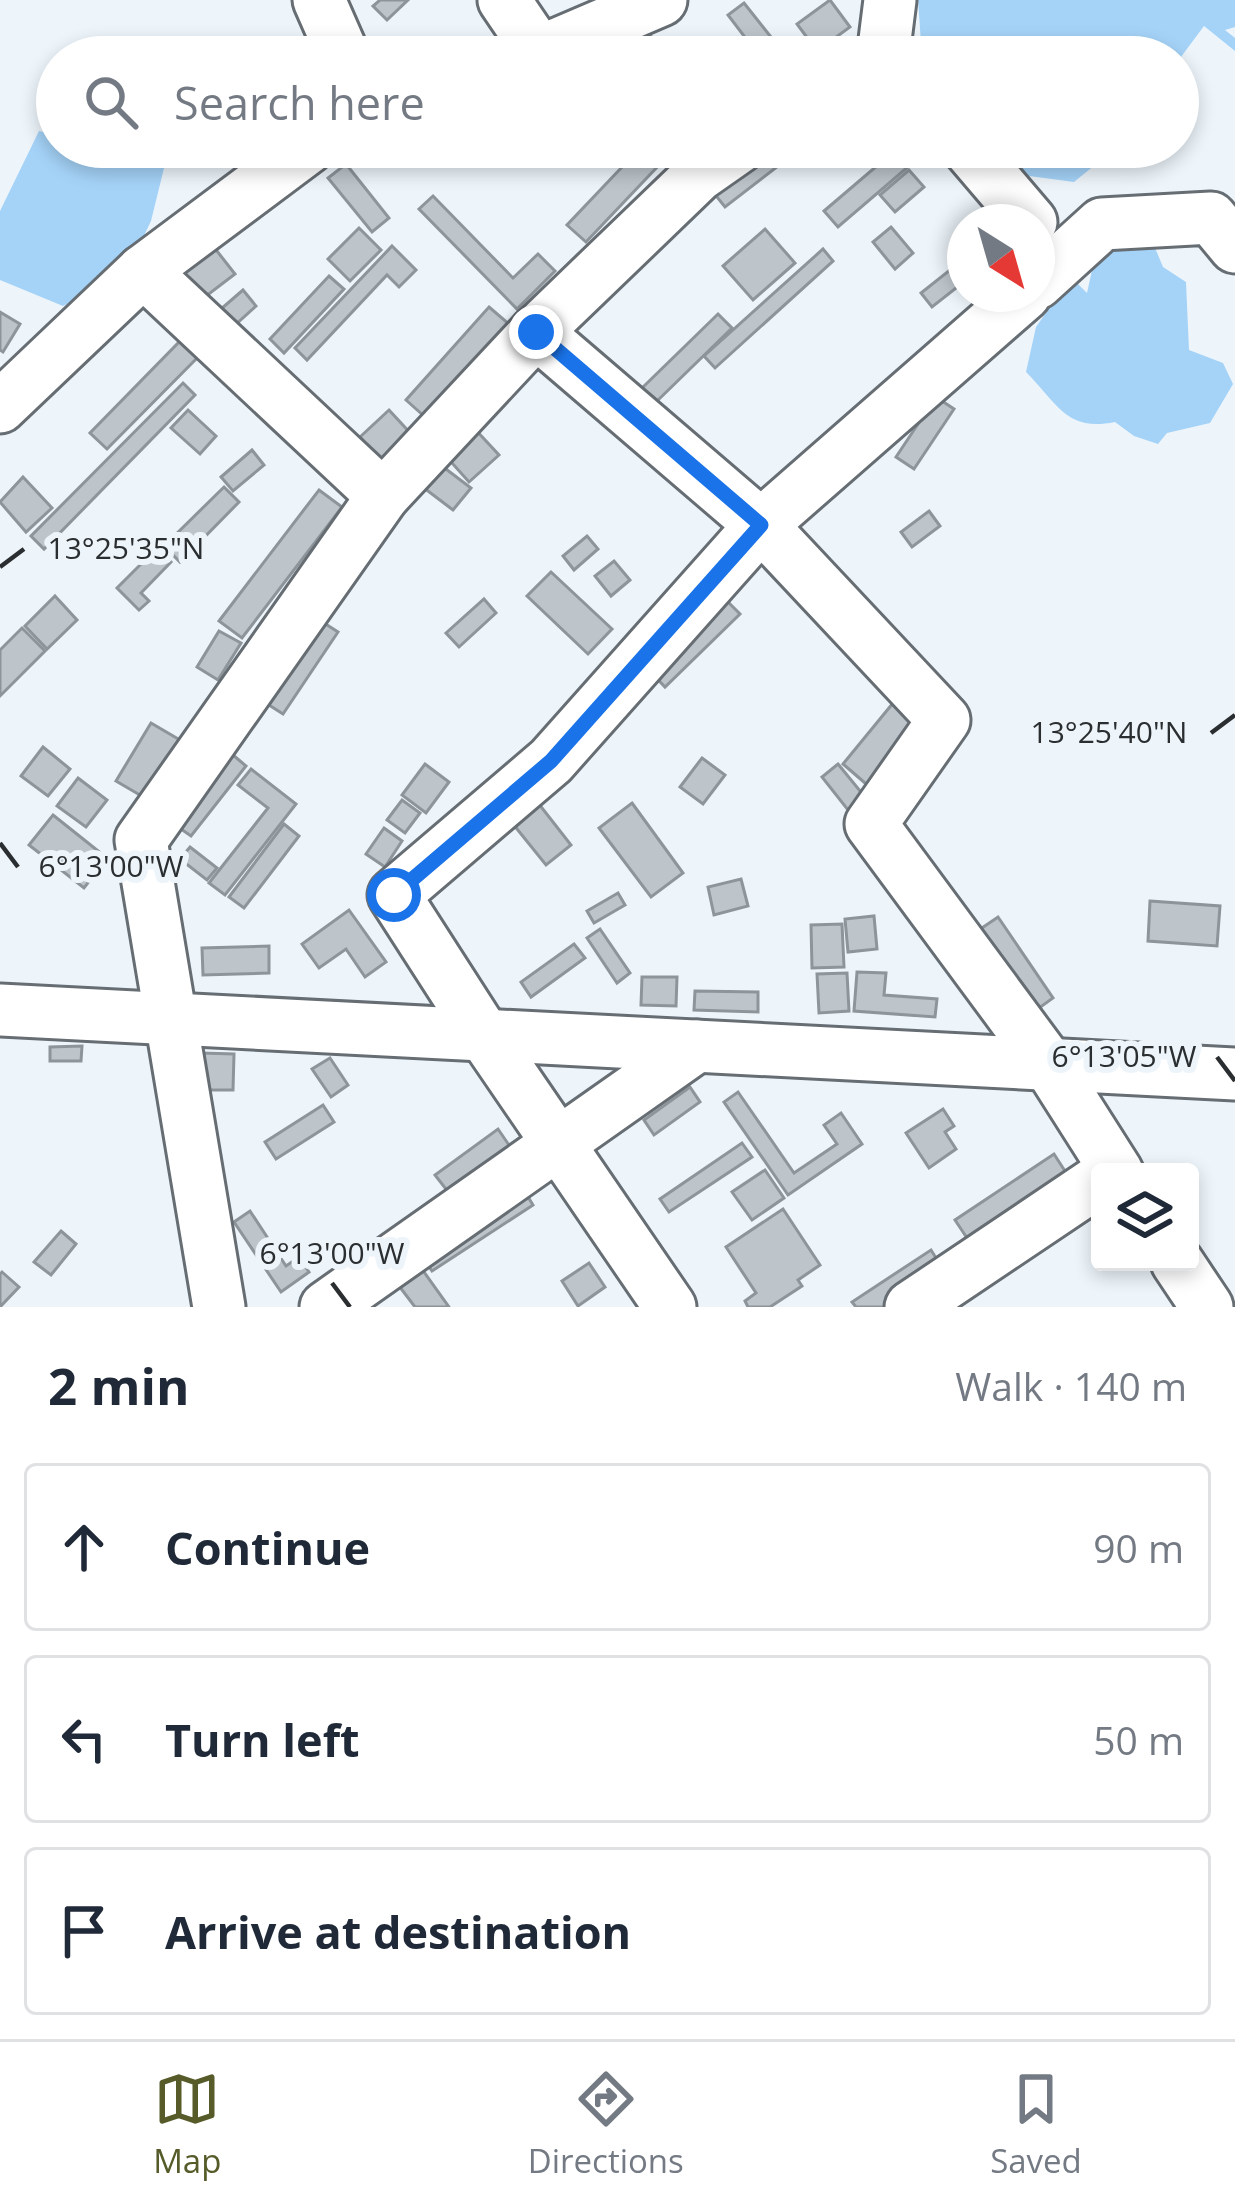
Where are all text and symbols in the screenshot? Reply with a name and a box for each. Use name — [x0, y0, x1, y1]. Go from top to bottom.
search box — [36, 36, 1199, 168]
icon: search — [78, 69, 144, 135]
text: Search here — [174, 72, 425, 133]
north arrow — [947, 204, 1055, 312]
route end — [509, 305, 563, 359]
text: 13°25'35"N — [48, 527, 204, 568]
text: 13°25'40"N — [1031, 711, 1187, 752]
text: 6°13'00"W — [39, 845, 184, 886]
route start — [367, 868, 421, 922]
text: 6°13'05"W — [1052, 1035, 1197, 1076]
map controls — [1091, 1163, 1199, 1271]
button: layers — [1091, 1163, 1199, 1271]
text: 6°13'00"W — [260, 1232, 405, 1273]
text: 2 min — [48, 1350, 190, 1420]
text: Walk · 140 m — [955, 1359, 1187, 1412]
icon: ahead — [51, 1514, 117, 1580]
text: Continue — [165, 1517, 370, 1578]
text: 90 m — [1093, 1521, 1184, 1574]
icon: left — [51, 1706, 117, 1772]
text: Turn left — [165, 1709, 360, 1770]
text: 50 m — [1093, 1713, 1184, 1766]
icon: arrive — [51, 1898, 117, 1964]
text: Arrive at destination — [165, 1901, 631, 1962]
tab: Map — [153, 2066, 221, 2183]
tab: Directions — [528, 2066, 684, 2183]
tab: Saved — [990, 2066, 1082, 2183]

